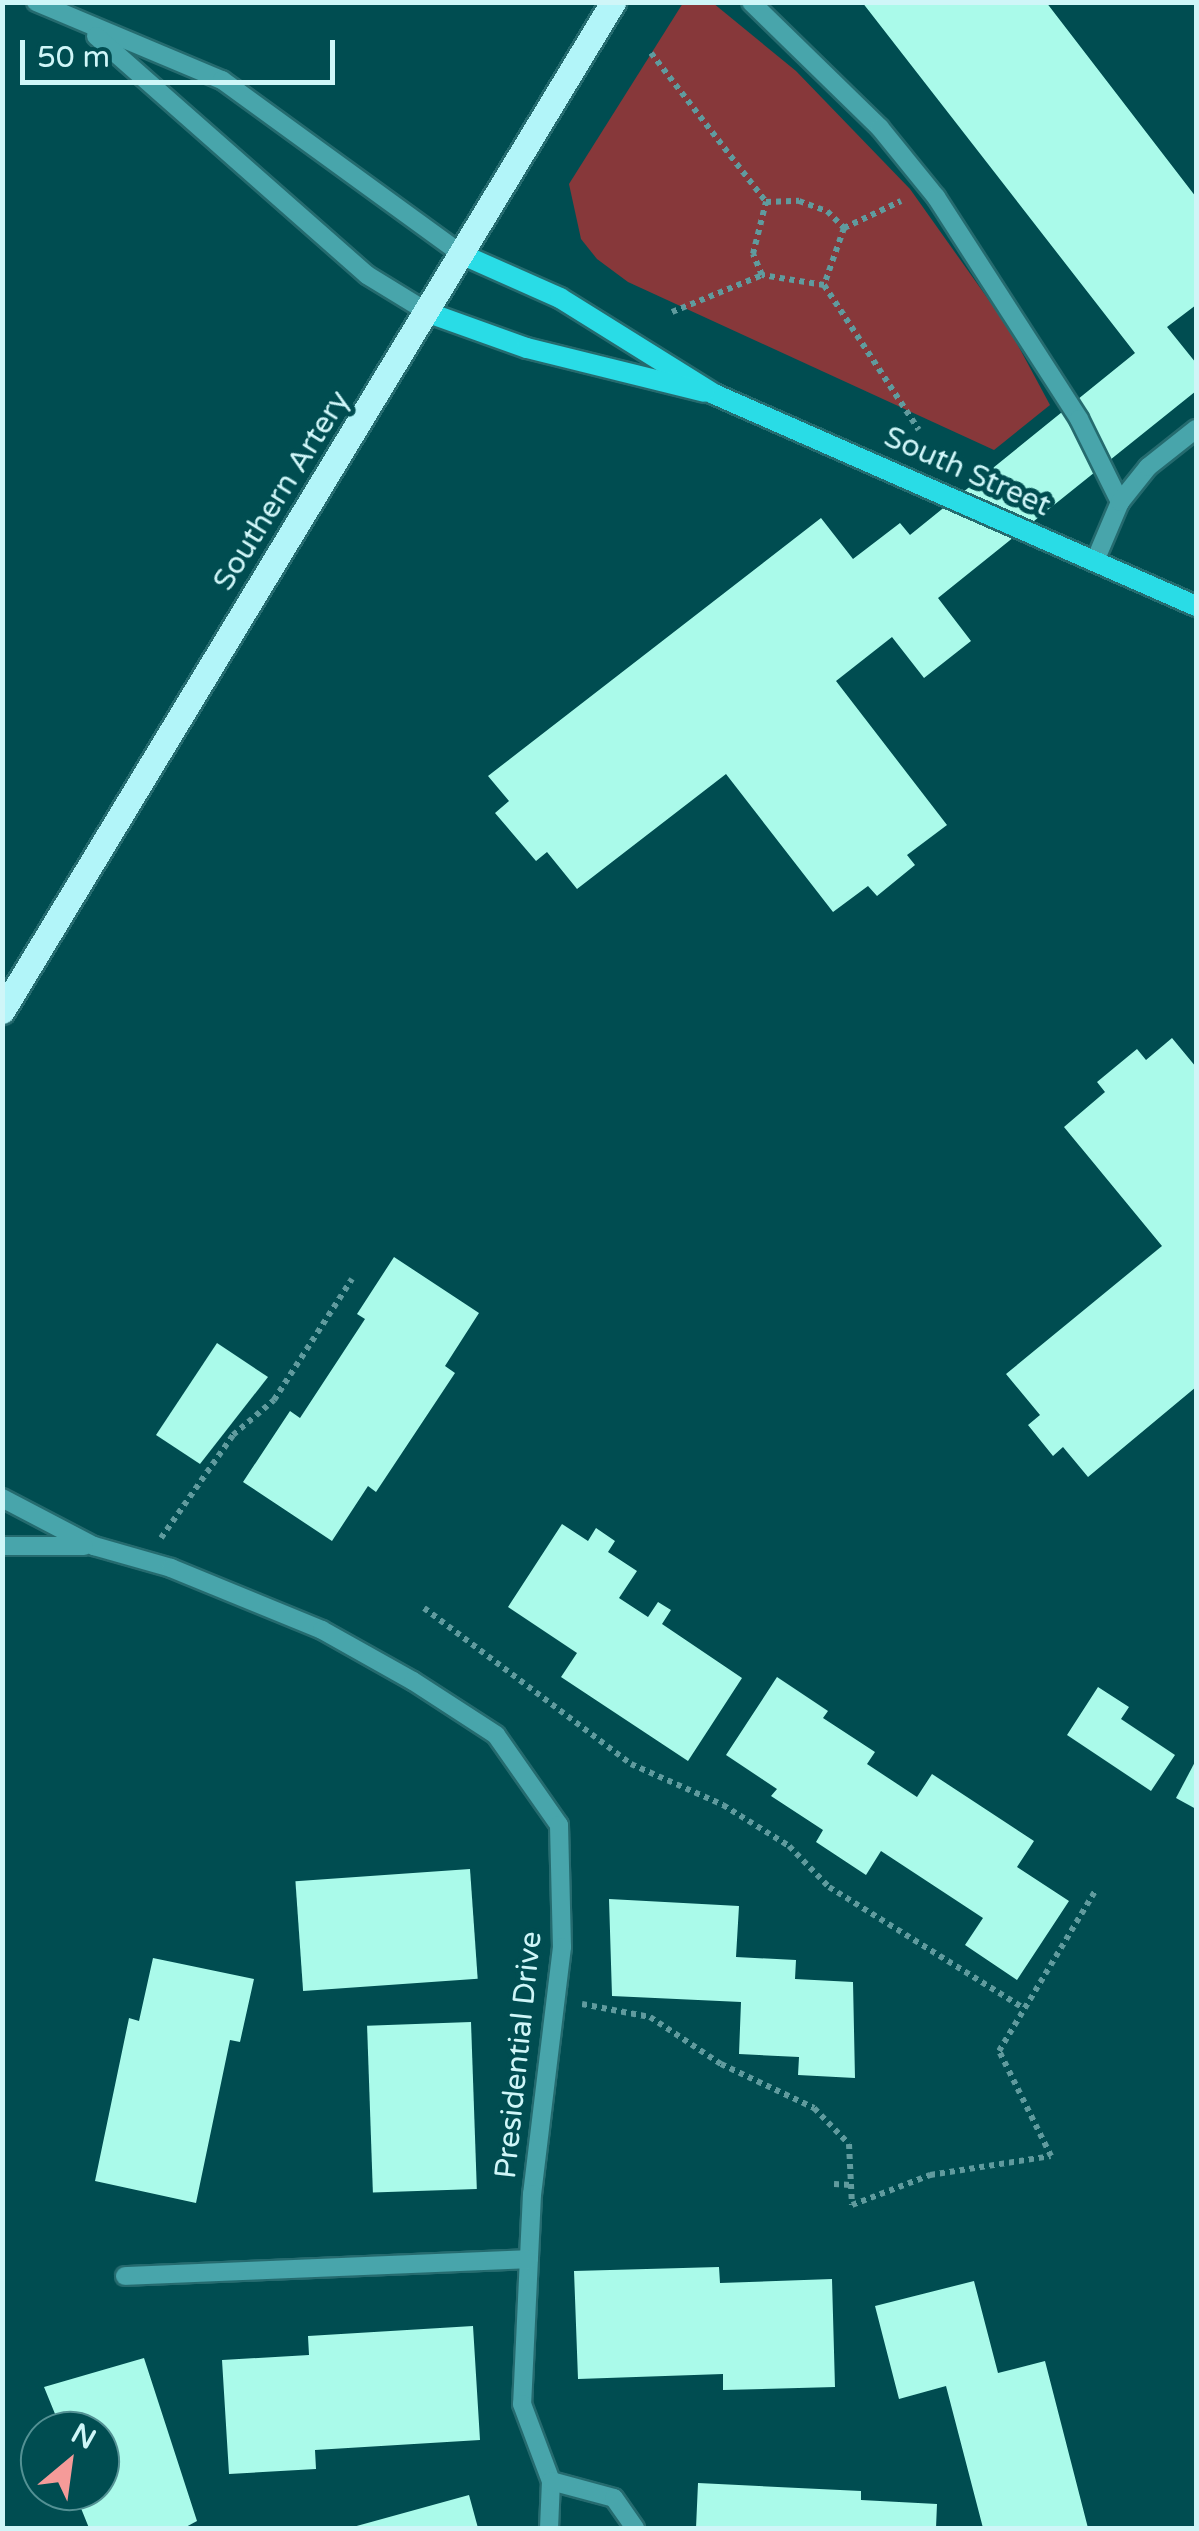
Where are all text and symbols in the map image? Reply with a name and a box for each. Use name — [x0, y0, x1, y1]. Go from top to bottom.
scale bar — [25, 20, 340, 82]
text: 50 m — [37, 39, 110, 76]
street label: Southern Artery — [206, 384, 358, 598]
street label: South Street — [878, 419, 1056, 525]
street label: Presidential Drive — [488, 1930, 550, 2180]
north arrow — [20, 2411, 120, 2511]
text: N — [65, 2416, 102, 2457]

